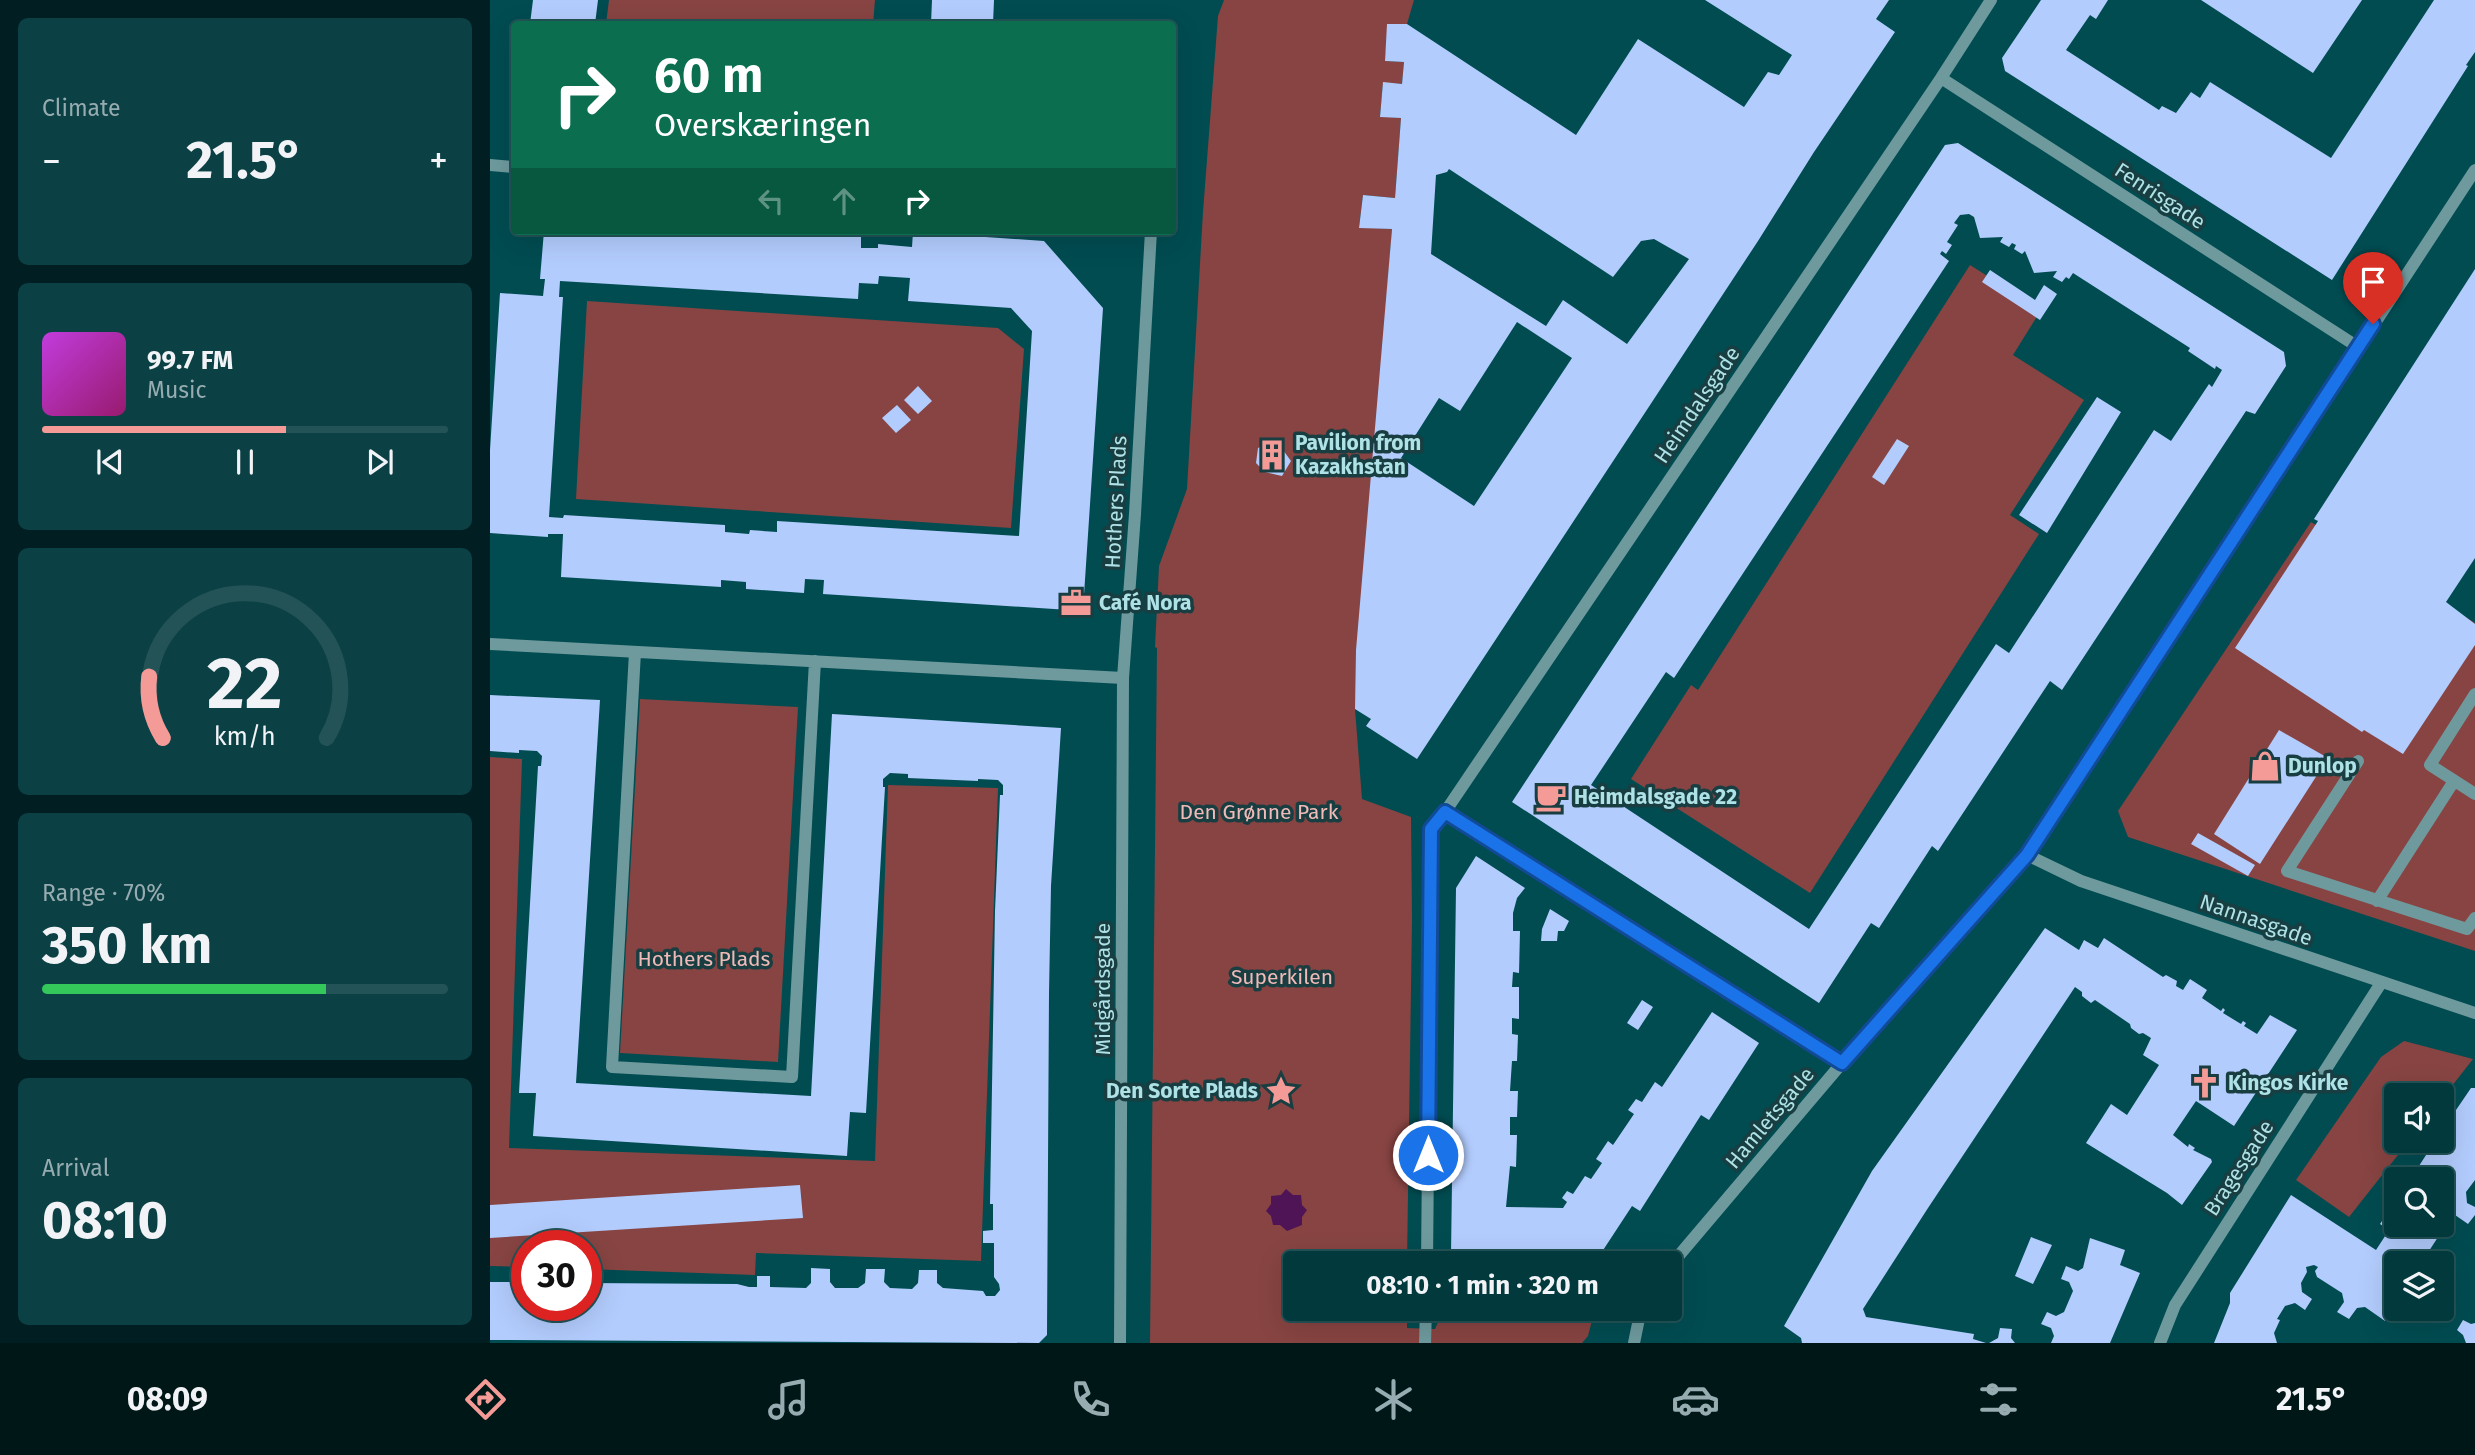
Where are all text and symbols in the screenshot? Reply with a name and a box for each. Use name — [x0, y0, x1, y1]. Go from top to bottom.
text: 60 m — [654, 46, 763, 105]
icon: right — [539, 49, 630, 140]
text: Climate — [42, 94, 121, 122]
text: Overskæringen — [654, 106, 872, 144]
text: 21.5° — [186, 129, 304, 192]
text: − — [42, 138, 61, 184]
text: + — [429, 138, 448, 184]
street label: Fenrisgade — [2110, 157, 2210, 235]
icon: left — [752, 182, 790, 220]
icon: ahead — [825, 182, 863, 220]
icon: right — [898, 182, 936, 220]
pin — [2343, 252, 2403, 324]
icon: arrive — [2354, 263, 2392, 301]
street label: Heimdalsgade — [1648, 342, 1746, 468]
text: 99.7 FM — [147, 345, 233, 376]
text: Music — [147, 376, 207, 404]
place label: Pavilion from Kazakhstan — [1295, 430, 1421, 480]
street label: Hothers Plads — [1100, 435, 1132, 569]
building icon: Pavilion from Kazakhstan — [1255, 438, 1289, 472]
icon: previous — [91, 443, 129, 481]
icon: pause — [226, 443, 264, 481]
icon: next — [361, 443, 399, 481]
office icon: Café Nora — [1059, 586, 1093, 620]
place label: Café Nora — [1099, 590, 1192, 616]
text: 22 — [207, 640, 283, 727]
text: km/h — [214, 721, 276, 751]
shop icon: Dunlop — [2248, 749, 2282, 783]
place label: Dunlop — [2288, 753, 2357, 779]
cafe icon: Heimdalsgade 22 — [1534, 780, 1568, 814]
place label: Heimdalsgade 22 — [1574, 784, 1737, 810]
park label: Den Grønne Park — [1180, 799, 1339, 825]
text: Range · 70% — [42, 879, 165, 907]
street label: Nannasgade — [2196, 889, 2316, 951]
text: 350 km — [42, 914, 212, 977]
street label: Midgårdsgade — [1090, 923, 1116, 1055]
park label: Hothers Plads — [638, 946, 771, 972]
park label: Superkilen — [1231, 964, 1333, 990]
street label: Hamletsgade — [1720, 1062, 1820, 1174]
church icon: Kingos Kirke — [2188, 1066, 2222, 1100]
place label: Kingos Kirke — [2228, 1070, 2349, 1096]
place icon: Den Sorte Plads — [1264, 1074, 1298, 1108]
place label: Den Sorte Plads — [1106, 1078, 1258, 1104]
map controls — [2384, 1083, 2454, 1321]
button: sound — [2384, 1083, 2454, 1153]
street label: Bragesgade — [2198, 1115, 2280, 1221]
position arrow — [1391, 1118, 1465, 1192]
text: Arrival — [42, 1154, 109, 1182]
button: search — [2384, 1167, 2454, 1237]
text: 08:10 — [42, 1189, 168, 1252]
speed limit sign: 30 — [511, 1230, 602, 1321]
button: layers — [2384, 1251, 2454, 1321]
text: 08:10 · 1 min · 320 m — [1366, 1270, 1599, 1301]
icon: directions — [461, 1375, 510, 1424]
icon: music — [764, 1375, 813, 1424]
icon: phone — [1066, 1375, 1115, 1424]
icon: climate — [1369, 1375, 1418, 1424]
icon: car — [1671, 1375, 1720, 1424]
icon: filters — [1974, 1375, 2023, 1424]
text: 08:09 — [127, 1380, 208, 1418]
text: 21.5° — [2276, 1380, 2348, 1418]

